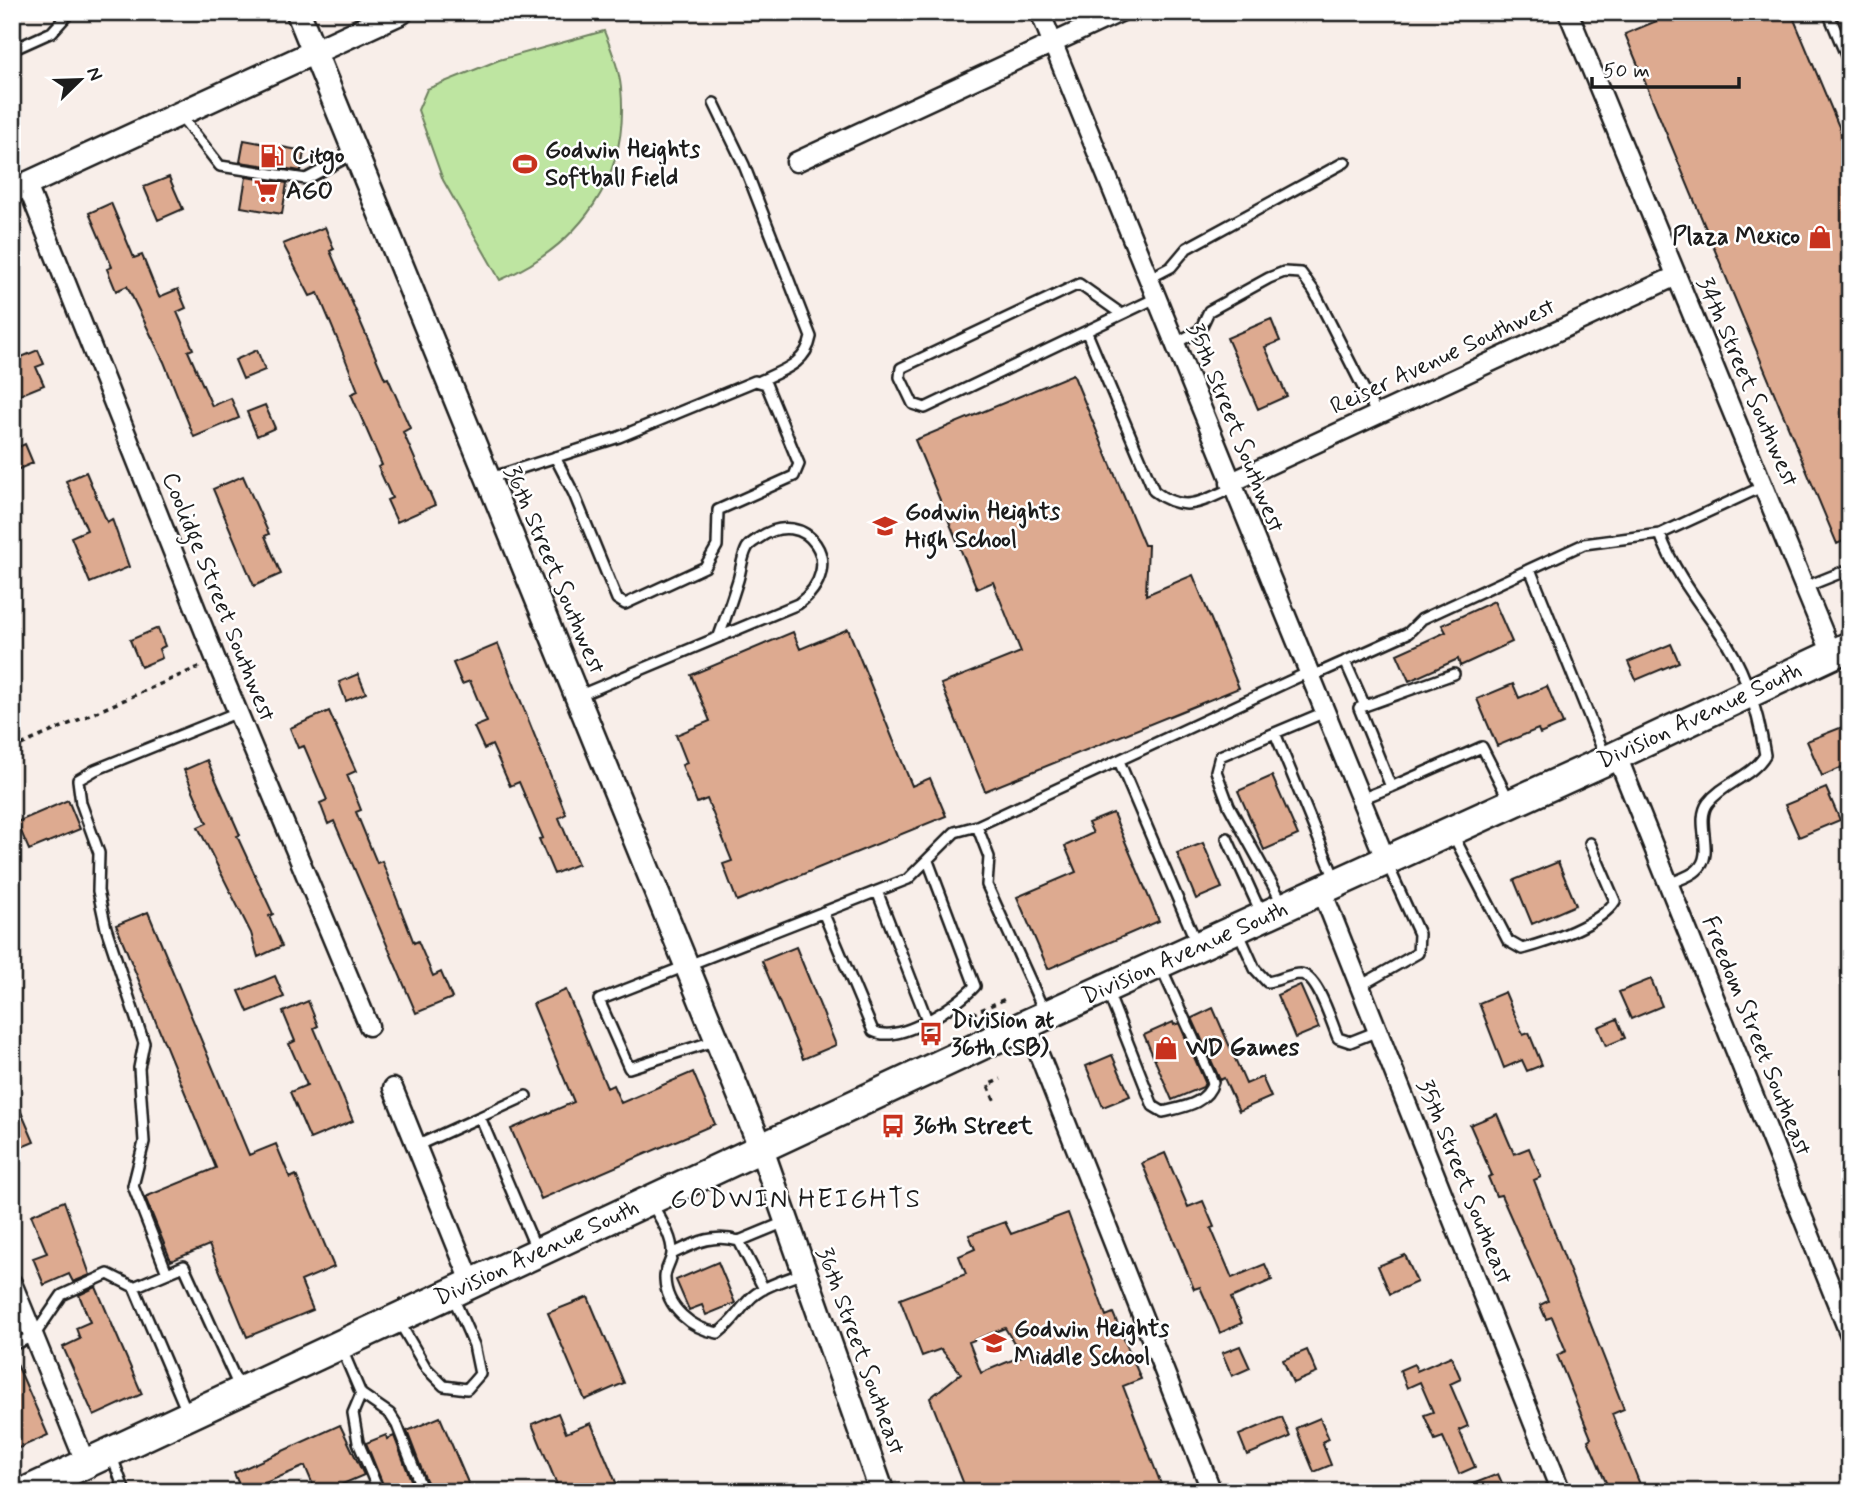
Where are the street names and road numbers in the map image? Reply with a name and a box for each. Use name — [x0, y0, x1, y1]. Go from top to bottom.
street label: 34th Street Southwest — [1689, 272, 1805, 492]
street label: Reiser Avenue Southwest — [1326, 291, 1561, 423]
street label: 35th Street Southwest — [1179, 319, 1291, 538]
street label: 36th Street Southwest — [496, 461, 612, 679]
street label: Coolidge Street Southwest — [151, 468, 282, 728]
street label: Division Avenue South — [1593, 655, 1807, 777]
street label: Division Avenue South — [1077, 894, 1293, 1012]
street label: Freedom Street Southeast — [1694, 911, 1818, 1161]
street label: 35th Street Southeast — [1409, 1075, 1519, 1289]
street label: Division Avenue South — [430, 1192, 644, 1314]
street label: 36th Street Southeast — [808, 1243, 912, 1459]

